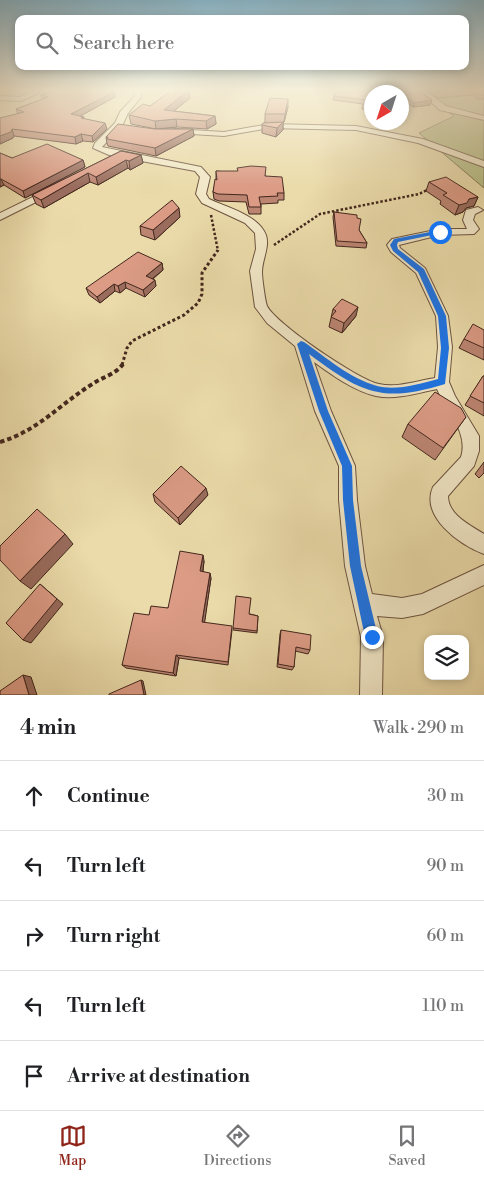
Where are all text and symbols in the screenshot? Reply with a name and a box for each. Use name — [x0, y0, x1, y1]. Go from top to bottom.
search box — [15, 15, 469, 70]
icon: search — [33, 29, 61, 57]
text: Search here — [73, 31, 174, 55]
north arrow — [364, 85, 409, 130]
route start — [429, 221, 452, 244]
route end — [361, 626, 384, 649]
map controls — [424, 635, 469, 680]
button: layers — [424, 635, 469, 680]
text: 4 min — [20, 715, 76, 741]
text: Walk · 290 m — [373, 718, 464, 738]
icon: ahead — [20, 782, 48, 810]
text: Continue — [67, 784, 150, 808]
text: 30 m — [427, 786, 464, 806]
icon: left — [20, 852, 48, 880]
text: Turn left — [67, 854, 146, 878]
text: 90 m — [426, 856, 464, 876]
icon: right — [20, 922, 48, 950]
text: Turn right — [67, 924, 160, 948]
text: 60 m — [426, 926, 464, 946]
icon: left — [20, 992, 48, 1020]
text: Turn left — [67, 994, 146, 1018]
text: 110 m — [422, 996, 464, 1016]
icon: arrive — [20, 1062, 48, 1090]
text: Arrive at destination — [67, 1064, 250, 1088]
tab: Map — [59, 1122, 87, 1170]
tab: Directions — [204, 1122, 271, 1170]
tab: Saved — [389, 1122, 425, 1170]

